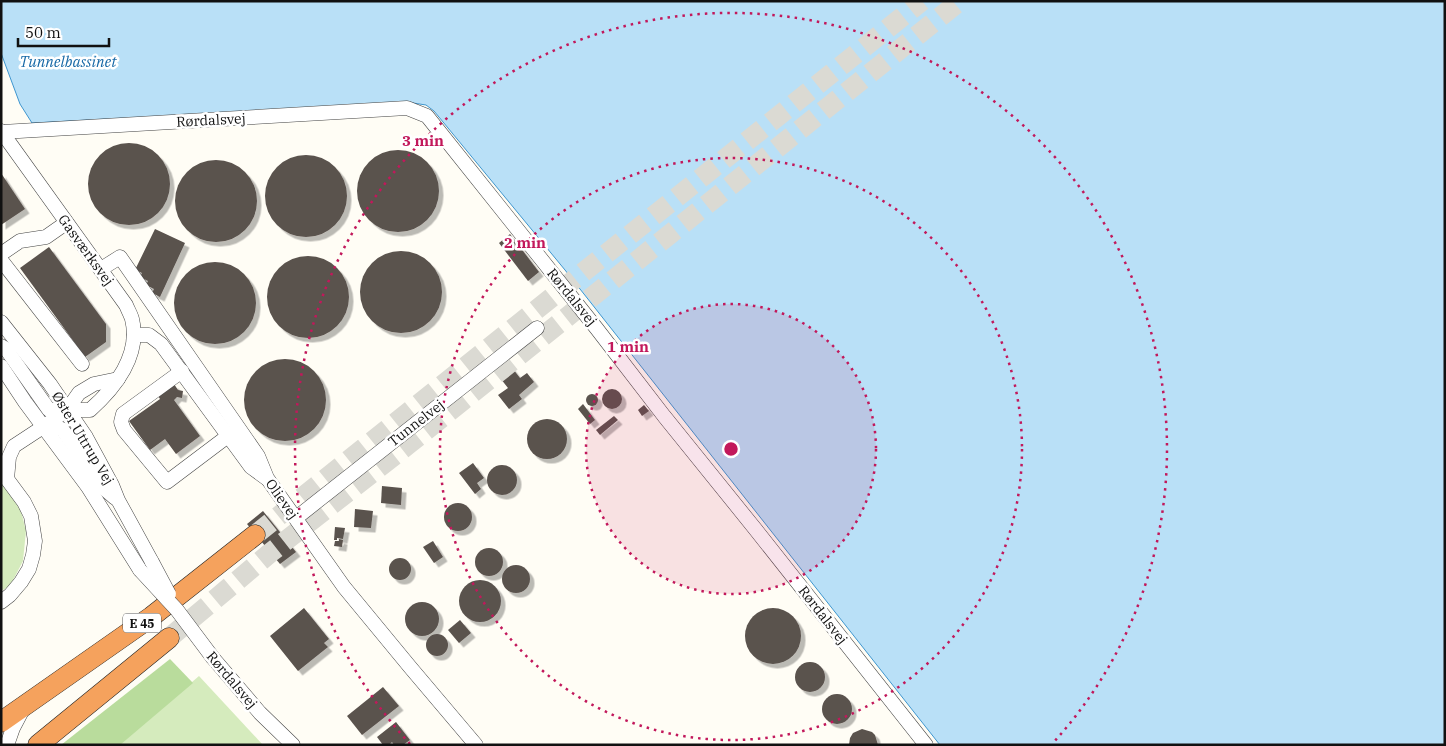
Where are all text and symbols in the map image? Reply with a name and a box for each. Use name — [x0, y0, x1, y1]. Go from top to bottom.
scale bar — [18, 15, 109, 47]
text: 50 m — [25, 23, 61, 42]
water label: Tunnelbassinet — [19, 52, 117, 71]
street label: Rørdalsvej — [176, 109, 246, 131]
text: 3 min — [402, 131, 444, 150]
street label: Gasværksvej — [54, 211, 118, 289]
text: 2 min — [504, 233, 546, 252]
street label: Rørdalsvej — [543, 264, 601, 330]
text: 1 min — [607, 337, 649, 356]
street label: Øster Uttrup Vej — [48, 388, 118, 488]
street label: Tunnelvej — [384, 396, 448, 450]
centre of rings — [722, 440, 740, 458]
street label: Olievej — [262, 475, 302, 523]
street label: Rørdalsvej — [795, 582, 851, 648]
road number: E 45 — [123, 614, 161, 632]
street label: Rørdalsvej — [203, 648, 261, 712]

